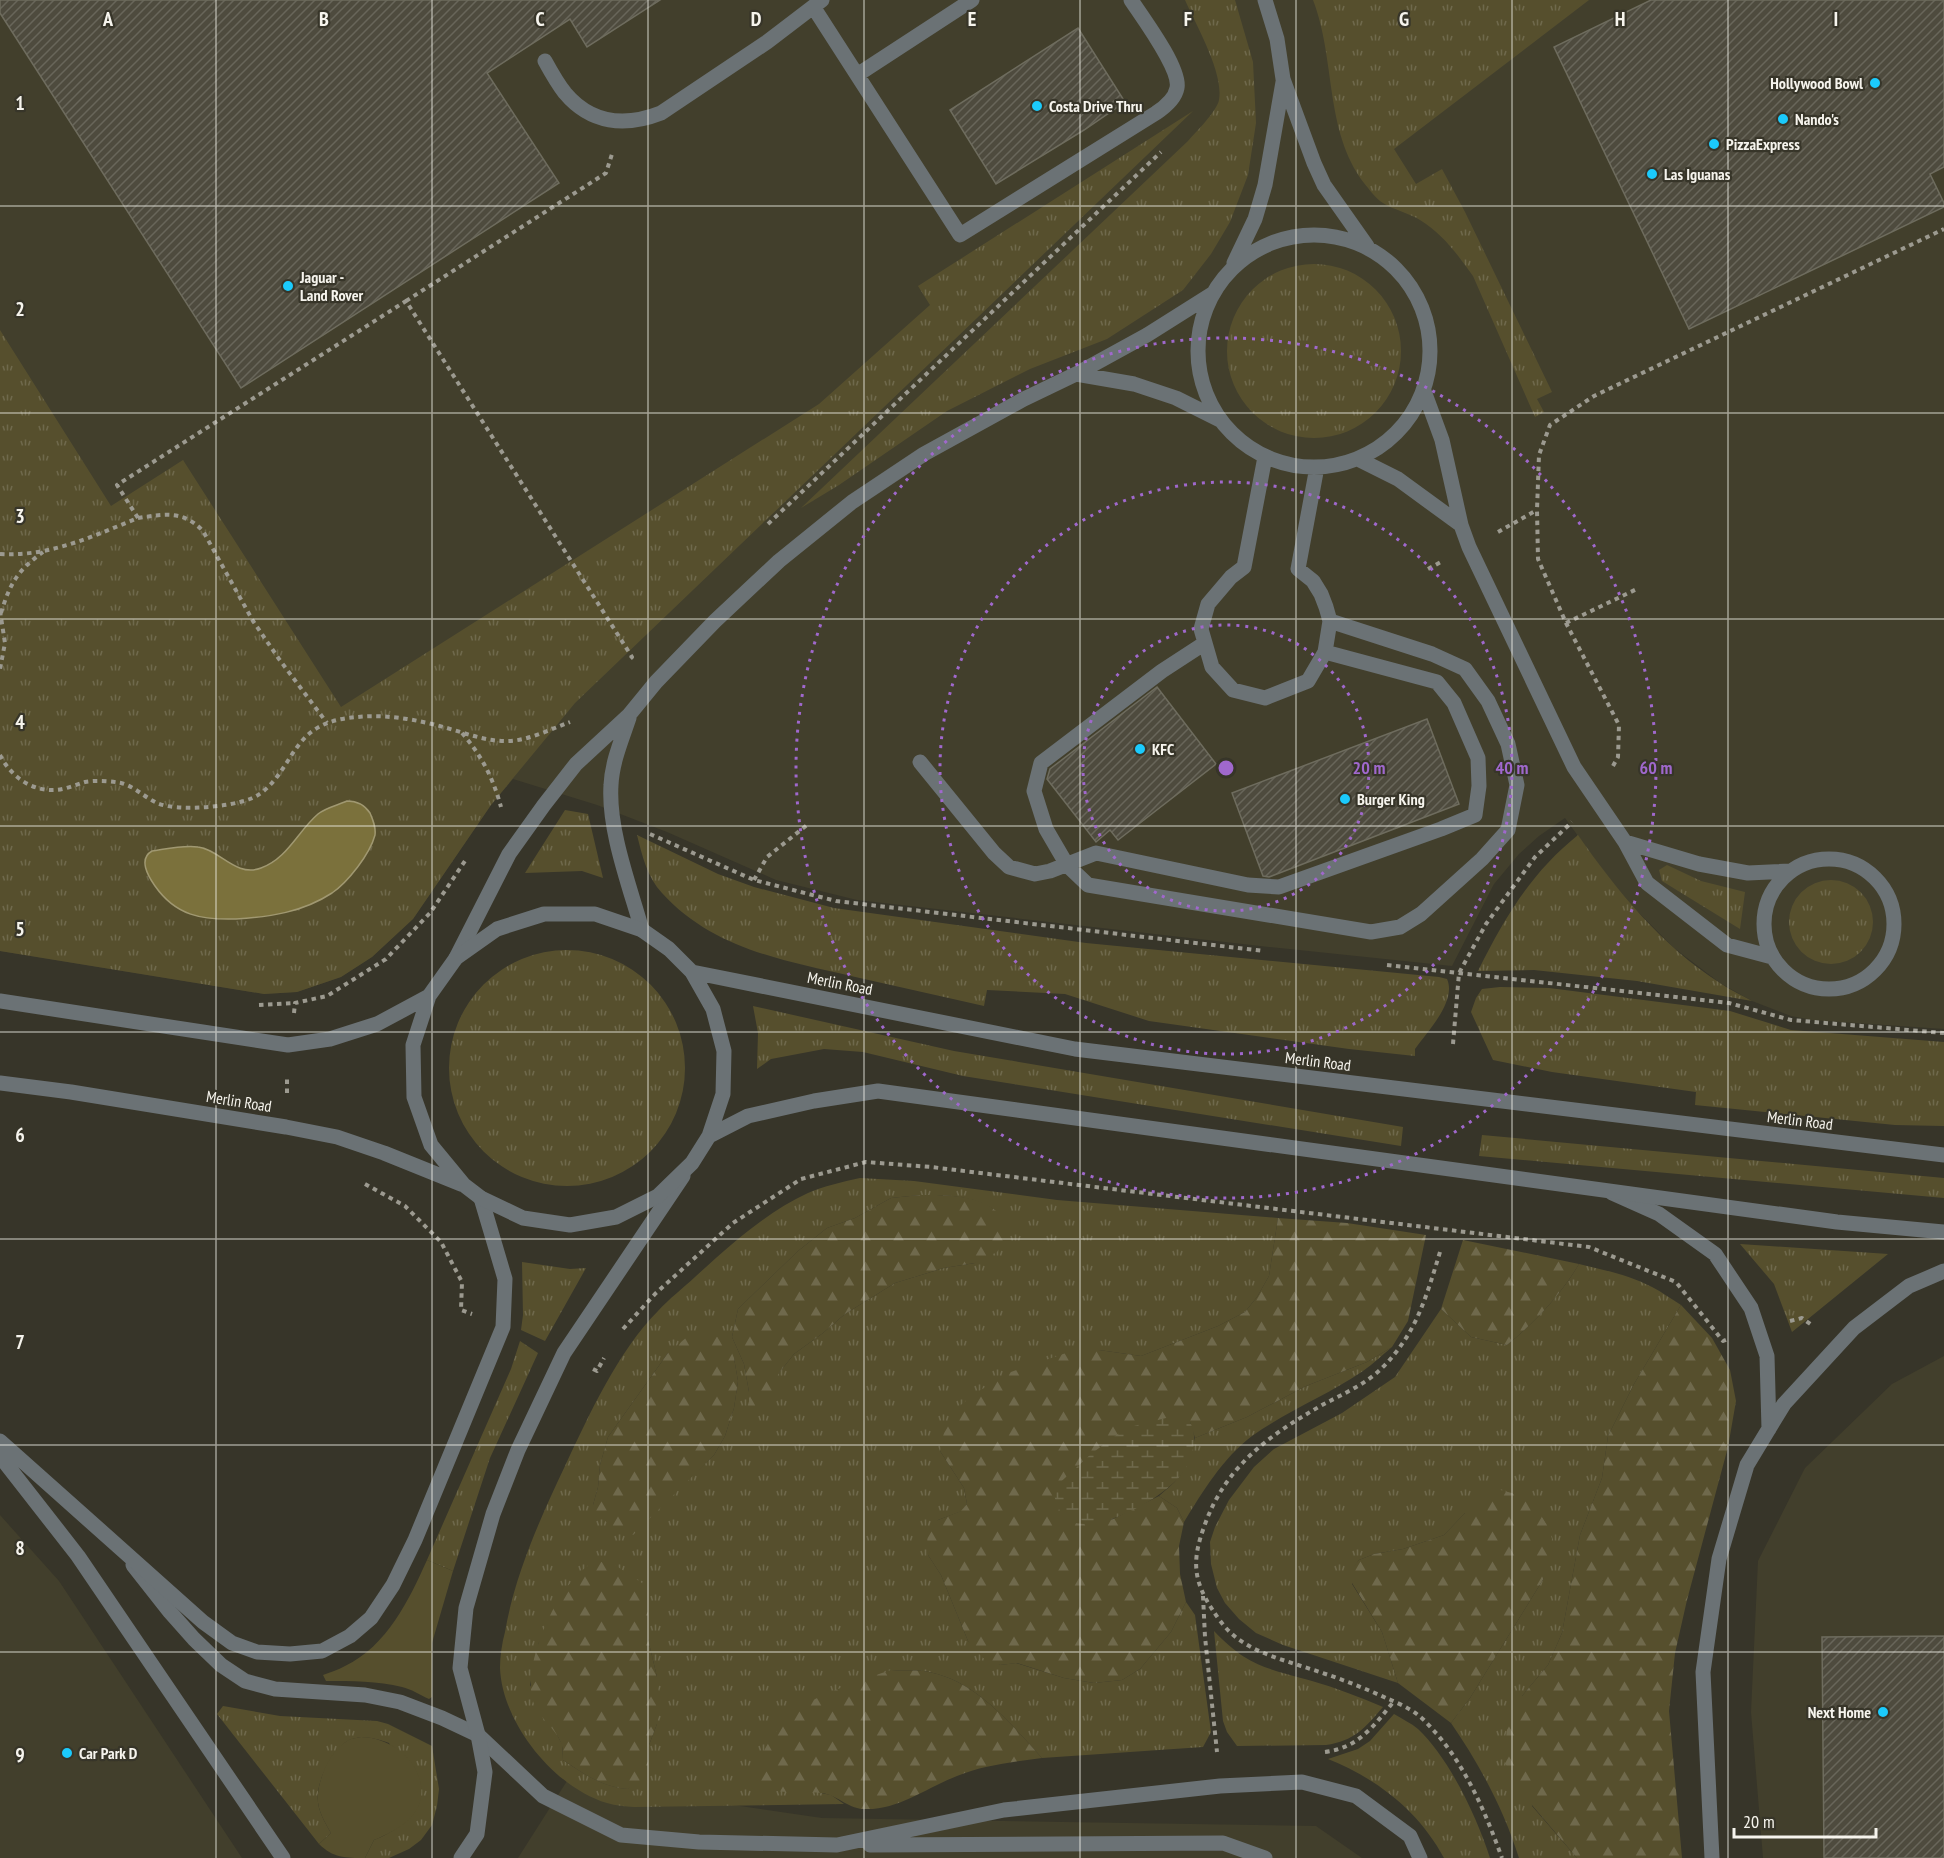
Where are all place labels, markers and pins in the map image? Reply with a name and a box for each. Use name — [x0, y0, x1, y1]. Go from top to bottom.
place label: Hollywood Bowl — [1770, 73, 1863, 93]
marker: Hollywood Bowl — [1868, 76, 1882, 90]
place label: Costa Drive Thru — [1049, 96, 1143, 116]
marker: Costa Drive Thru — [1030, 99, 1044, 113]
place label: Nando's — [1795, 109, 1839, 129]
marker: Nando's — [1776, 112, 1790, 126]
place label: PizzaExpress — [1726, 134, 1800, 154]
marker: PizzaExpress — [1707, 137, 1721, 151]
place label: Las Iguanas — [1664, 164, 1731, 184]
marker: Las Iguanas — [1645, 167, 1659, 181]
place label: Jaguar - Land Rover — [299, 267, 363, 305]
marker: Jaguar - Land Rover — [281, 279, 295, 293]
place label: KFC — [1152, 739, 1175, 759]
marker: KFC — [1133, 742, 1147, 756]
centre of rings — [1216, 758, 1236, 778]
place label: Burger King — [1357, 789, 1425, 809]
marker: Burger King — [1338, 792, 1352, 806]
place label: Next Home — [1808, 1702, 1871, 1722]
marker: Next Home — [1876, 1705, 1890, 1719]
place label: Car Park D — [79, 1743, 138, 1763]
marker: Car Park D — [60, 1746, 74, 1760]

